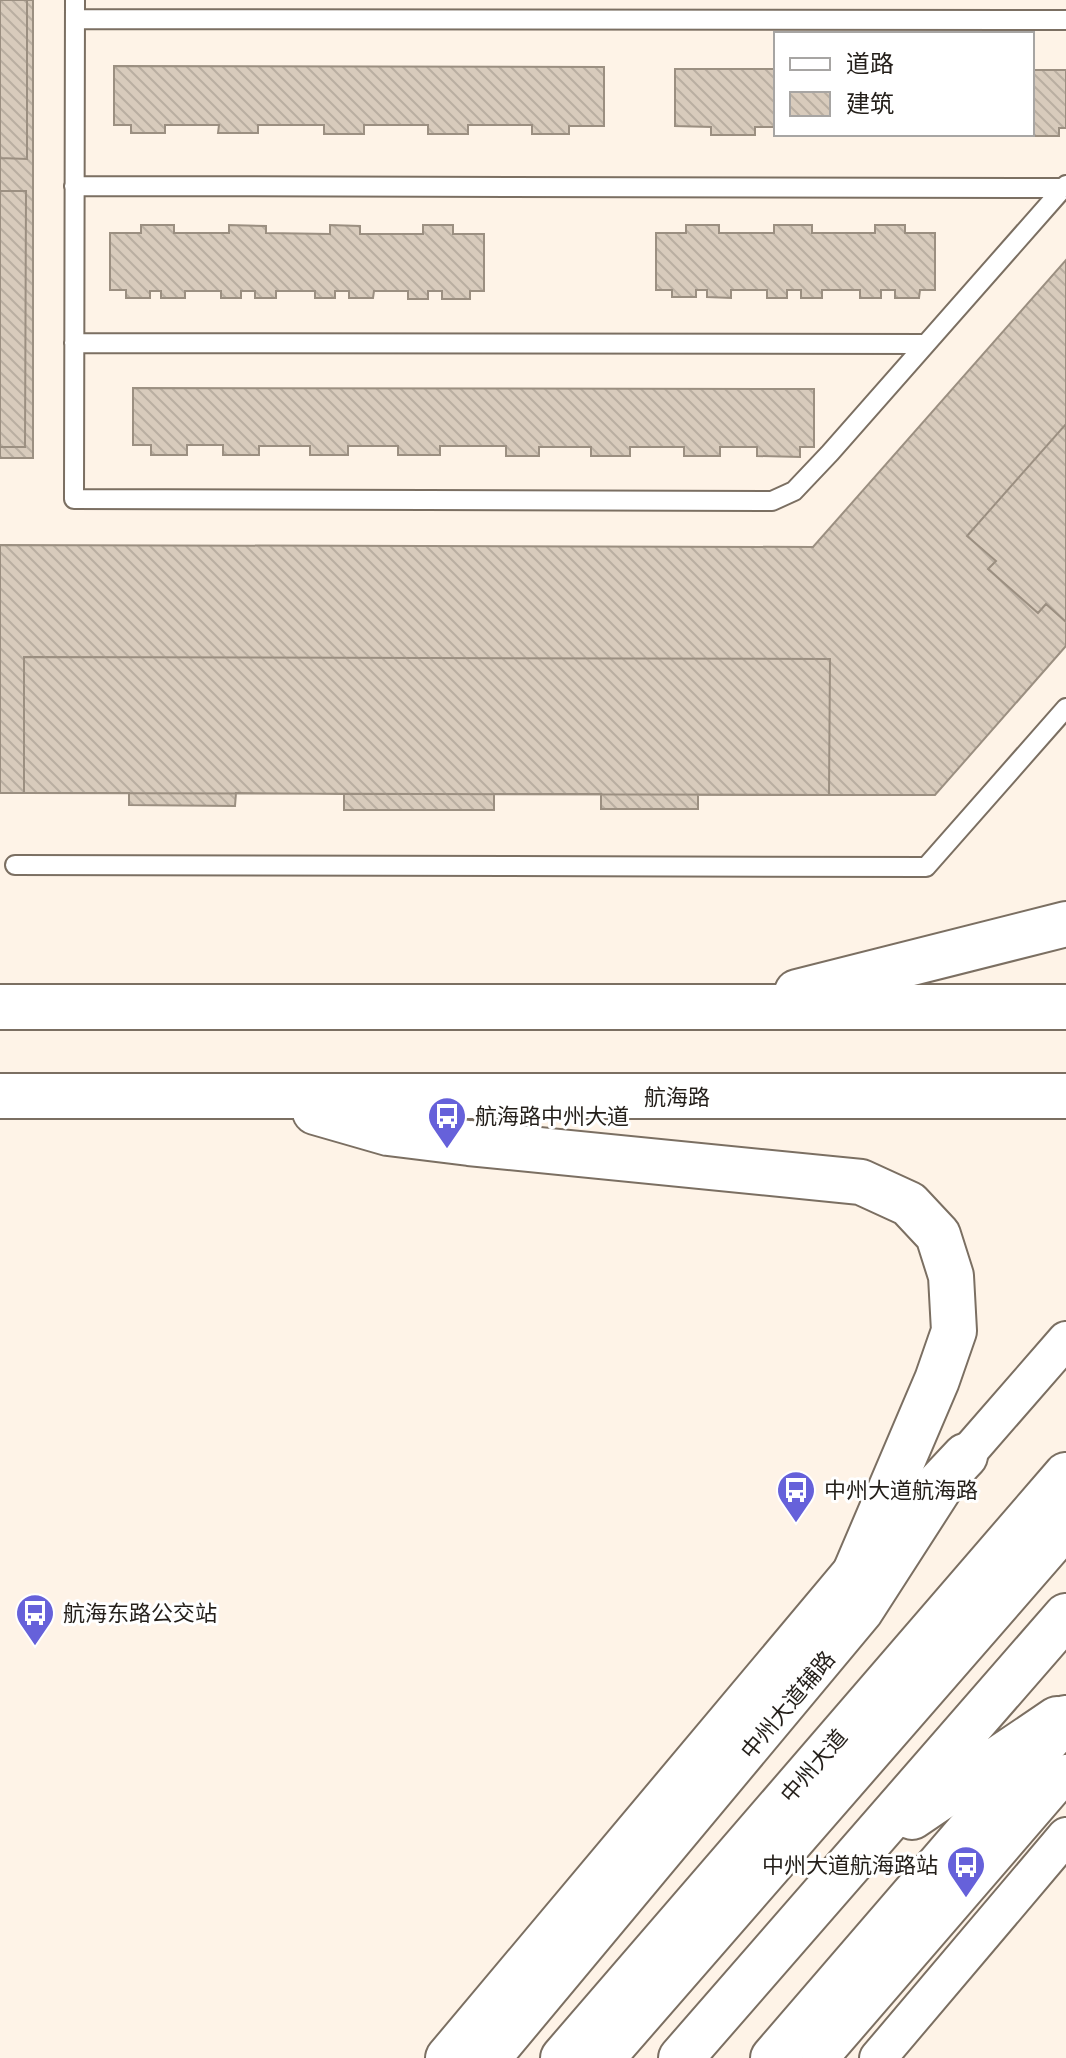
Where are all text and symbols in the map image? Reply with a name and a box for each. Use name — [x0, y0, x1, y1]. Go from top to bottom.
legend — [774, 32, 1034, 136]
text: 道路 — [846, 50, 894, 77]
text: 建筑 — [846, 90, 894, 117]
street label: 航海路 — [644, 1085, 710, 1110]
bus stop icon: 航海路中州大道 — [426, 1095, 468, 1150]
place label: 航海路中州大道 — [475, 1104, 629, 1129]
bus stop icon: 中州大道航海路 — [775, 1469, 817, 1524]
place label: 中州大道航海路 — [824, 1478, 978, 1503]
bus stop icon: 航海东路公交站 — [14, 1592, 56, 1647]
place label: 航海东路公交站 — [63, 1601, 217, 1626]
street label: 中州大道辅路 — [736, 1646, 840, 1764]
street label: 中州大道 — [776, 1725, 852, 1807]
bus stop icon: 中州大道航海路站 — [945, 1844, 987, 1899]
place label: 中州大道航海路站 — [762, 1853, 938, 1878]

